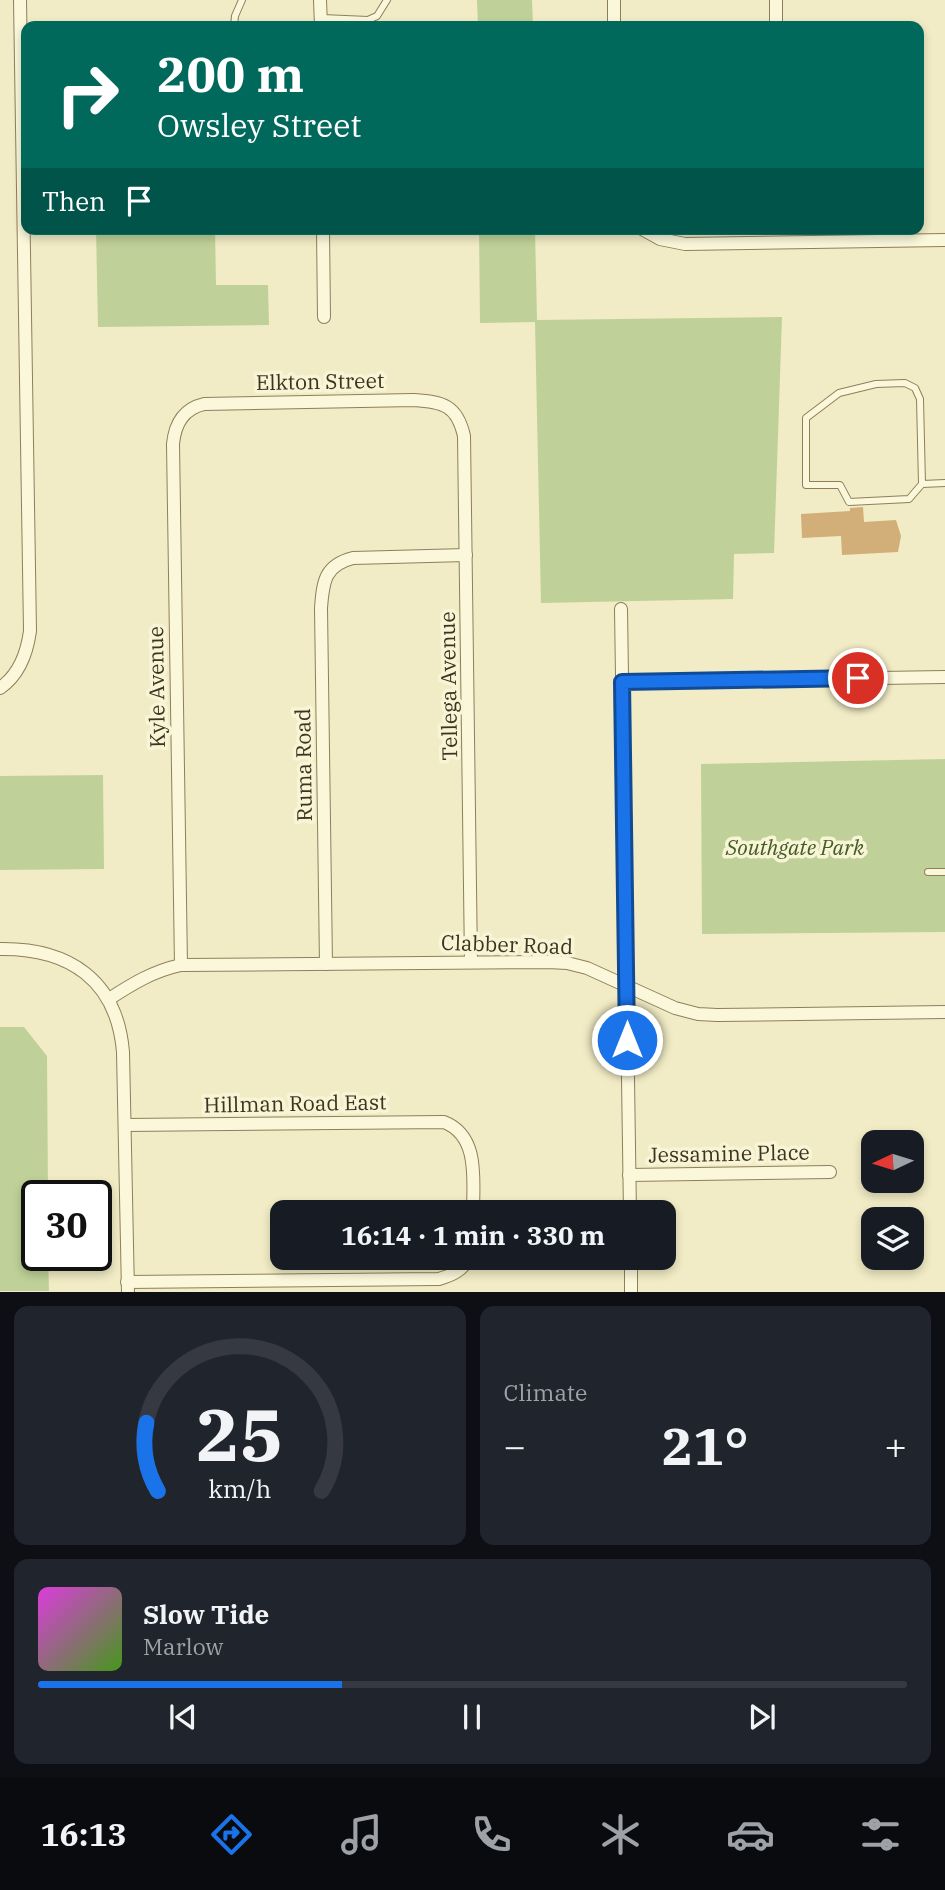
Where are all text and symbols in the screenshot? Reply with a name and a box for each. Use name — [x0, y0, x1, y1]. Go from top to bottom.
text: 200 m — [157, 42, 304, 105]
icon: right — [42, 49, 133, 140]
text: Owsley Street — [157, 104, 362, 146]
icon: arrive — [120, 182, 158, 220]
text: Then — [42, 184, 106, 218]
street label: Elkton Street — [256, 366, 384, 396]
street label: Tellega Avenue — [433, 611, 463, 761]
street label: Kyle Avenue — [141, 626, 171, 748]
pin — [828, 648, 888, 708]
icon: arrive — [839, 659, 877, 697]
street label: Ruma Road — [288, 708, 318, 822]
park label: Southgate Park — [725, 833, 865, 861]
street label: Clabber Road — [441, 928, 574, 960]
position arrow — [590, 1003, 664, 1077]
street label: Hillman Road East — [203, 1087, 387, 1119]
north arrow — [861, 1130, 924, 1194]
map controls — [861, 1130, 924, 1270]
street label: Jessamine Place — [648, 1138, 810, 1168]
speed limit sign: 30 — [21, 1180, 112, 1271]
button: layers — [861, 1207, 924, 1270]
text: 16:14 · 1 min · 330 m — [341, 1218, 605, 1252]
text: Climate — [504, 1377, 587, 1407]
text: 25 — [196, 1387, 283, 1482]
text: 21° — [662, 1412, 749, 1479]
text: − — [504, 1421, 526, 1470]
text: + — [884, 1421, 907, 1470]
text: km/h — [208, 1472, 271, 1505]
text: Slow Tide — [143, 1597, 269, 1631]
text: Marlow — [143, 1631, 223, 1661]
icon: previous — [164, 1698, 202, 1736]
icon: pause — [453, 1698, 491, 1736]
icon: next — [743, 1698, 781, 1736]
icon: directions — [207, 1810, 256, 1859]
icon: music — [337, 1810, 386, 1859]
icon: phone — [467, 1810, 516, 1859]
icon: climate — [596, 1810, 645, 1859]
icon: car — [726, 1810, 775, 1859]
icon: filters — [856, 1810, 905, 1859]
text: 16:13 — [40, 1813, 127, 1855]

